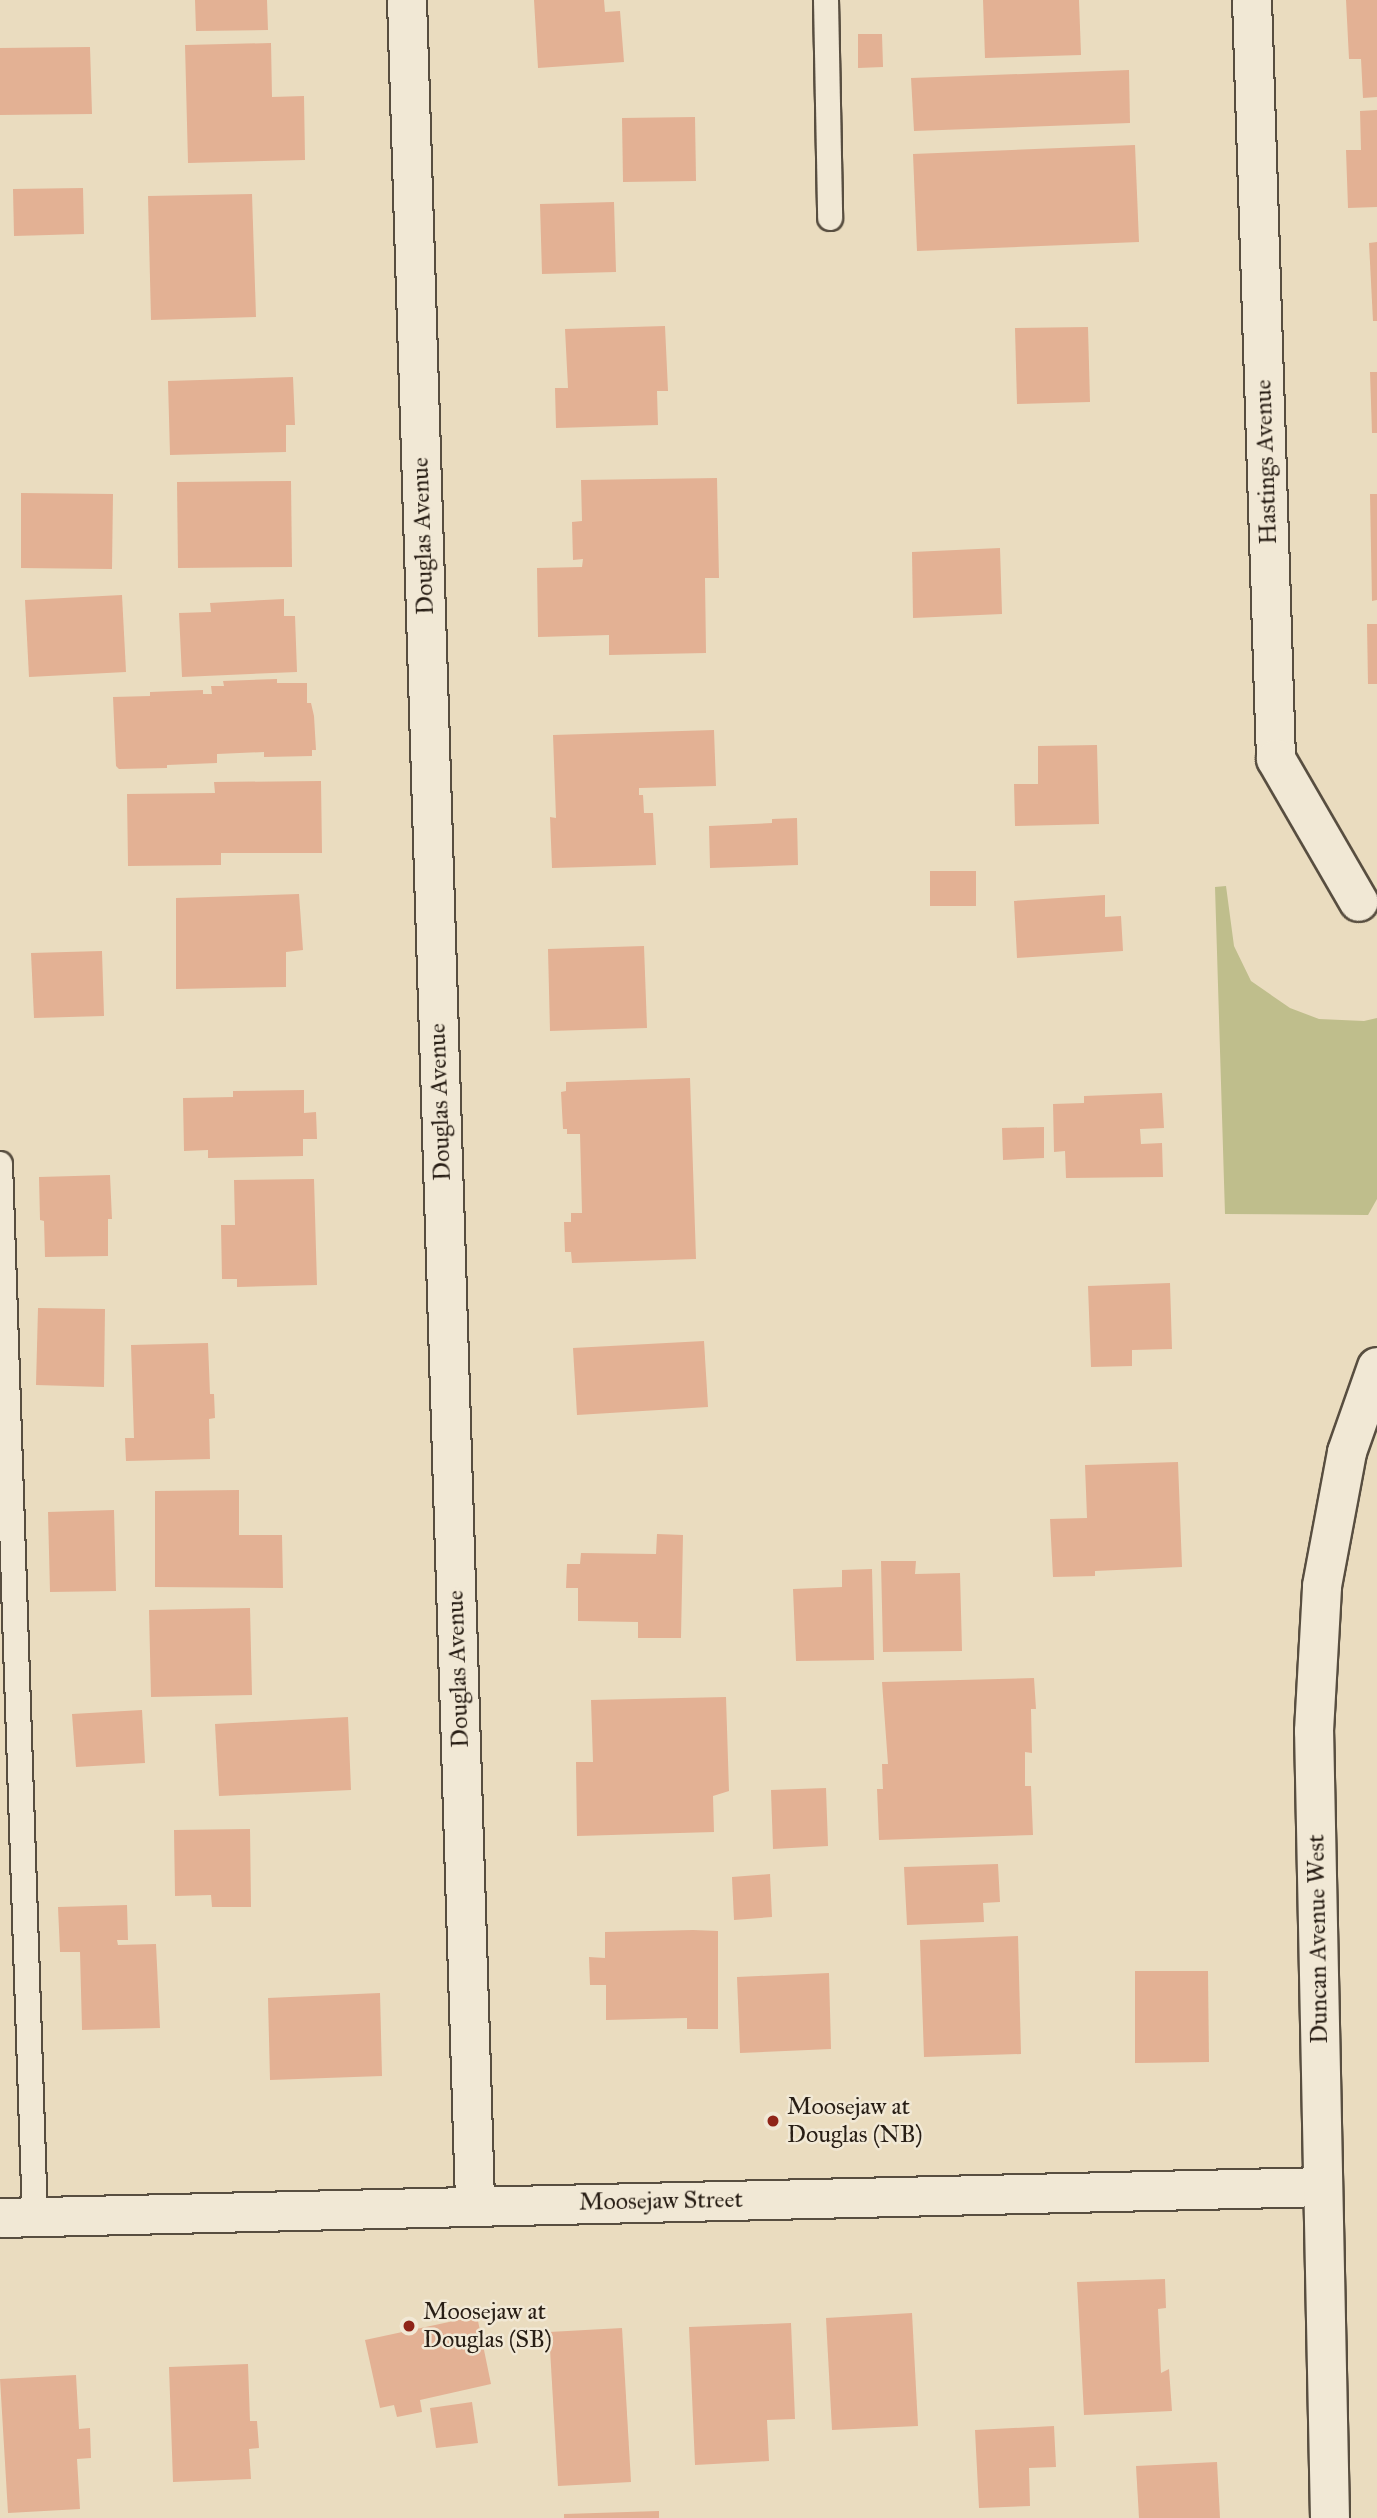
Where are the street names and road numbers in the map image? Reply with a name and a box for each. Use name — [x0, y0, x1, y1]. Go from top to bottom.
street label: Hastings Avenue — [1249, 379, 1283, 545]
street label: Douglas Avenue — [406, 457, 440, 615]
street label: Douglas Avenue — [423, 1023, 457, 1181]
street label: Douglas Avenue — [441, 1590, 475, 1748]
street label: Duncan Avenue West — [1302, 1834, 1334, 2044]
street label: Moosejaw Street — [579, 2185, 743, 2217]

